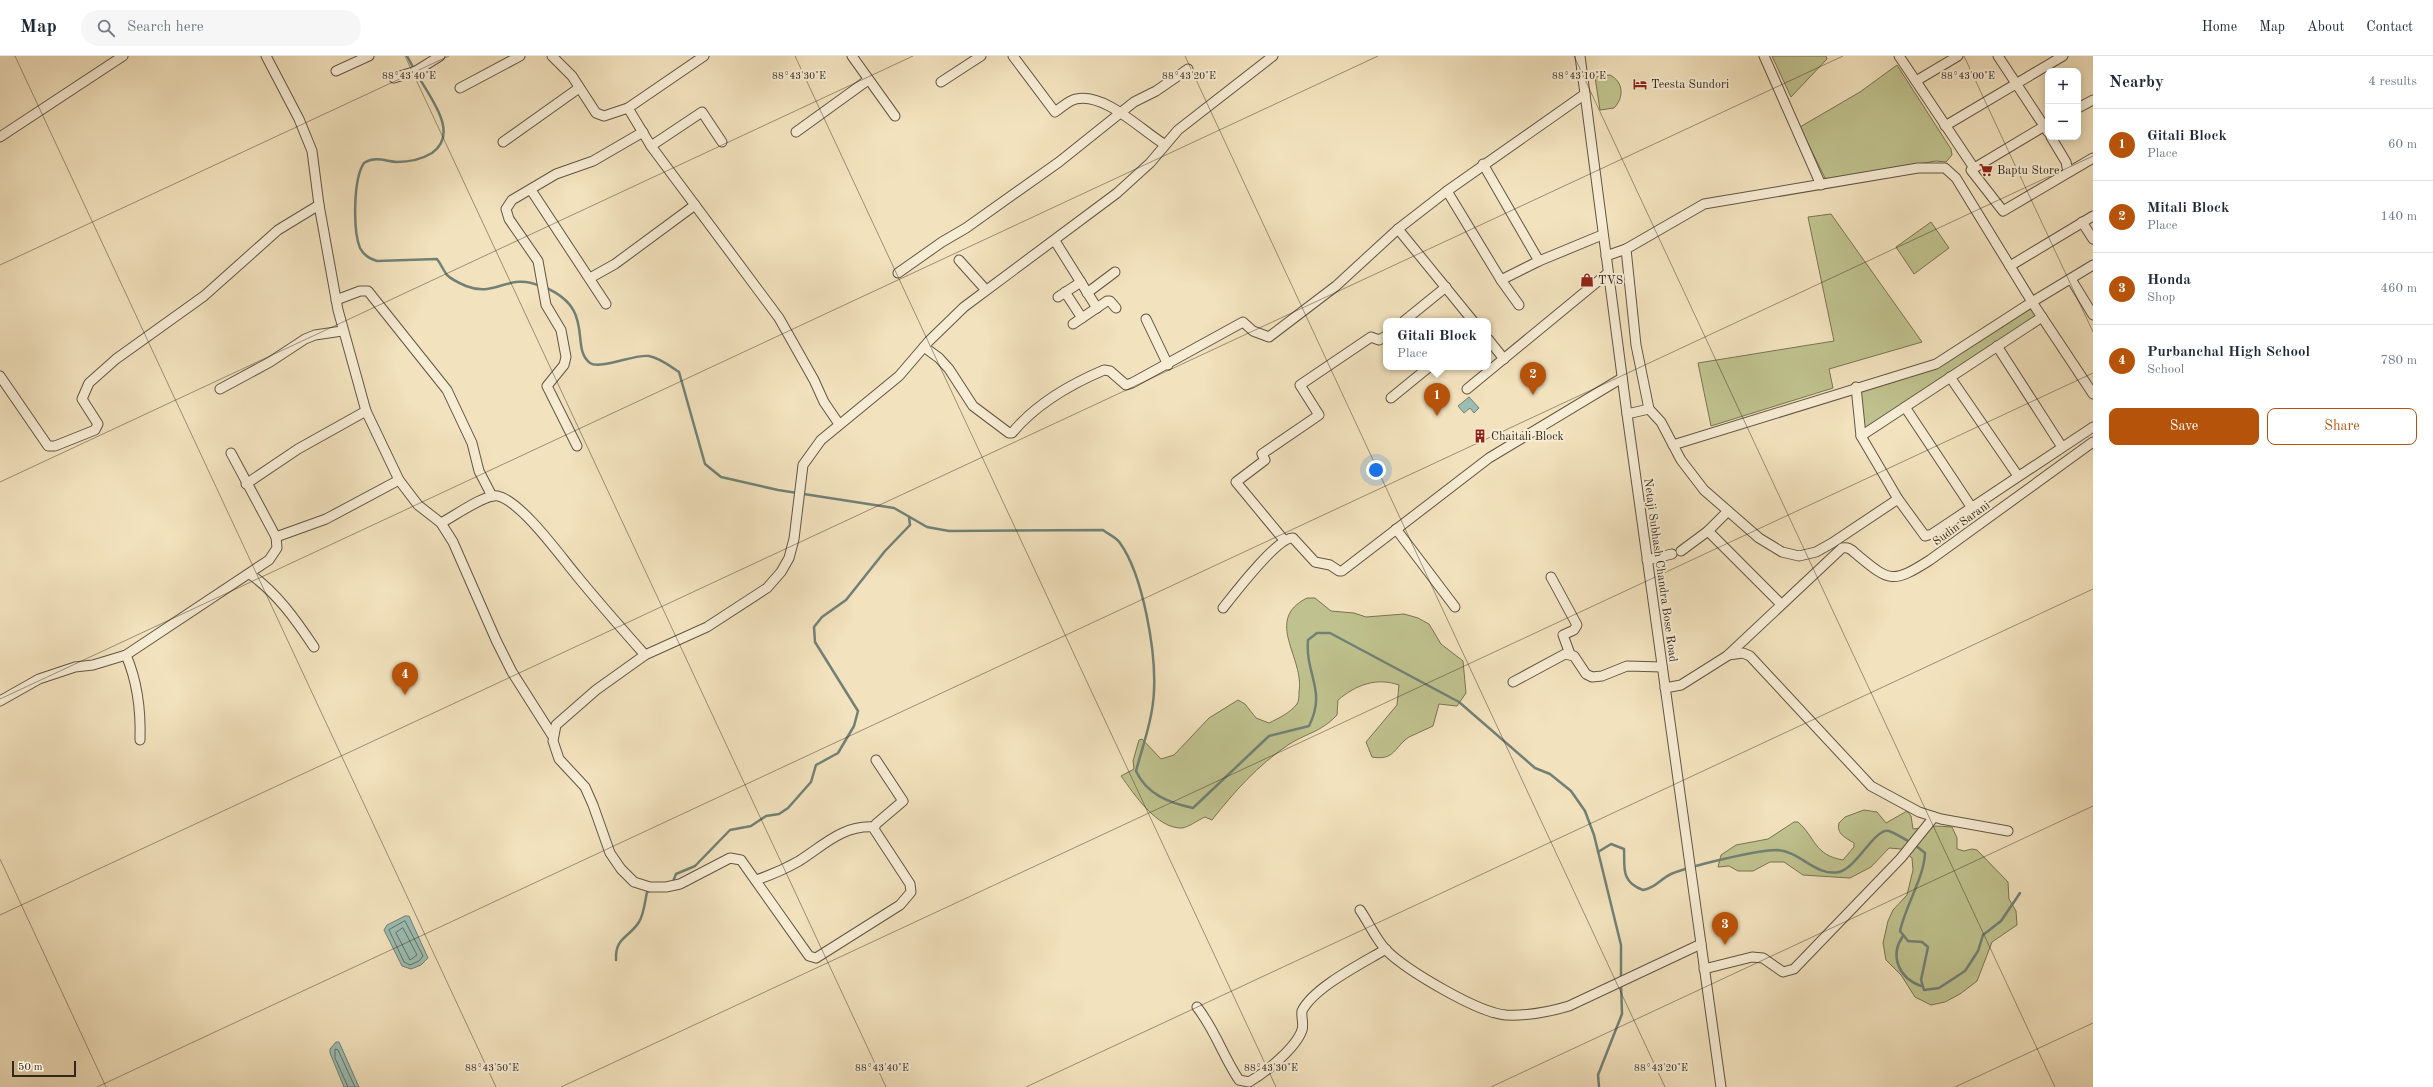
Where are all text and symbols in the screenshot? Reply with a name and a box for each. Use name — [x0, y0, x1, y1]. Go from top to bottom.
search box — [81, 10, 361, 46]
icon: search — [95, 17, 117, 39]
text: Map — [20, 18, 57, 37]
text: Search here — [127, 20, 204, 35]
text: Home — [2202, 20, 2237, 34]
text: Map — [2259, 20, 2285, 34]
text: About — [2307, 20, 2344, 34]
text: Contact — [2366, 20, 2413, 34]
map controls — [2045, 68, 2081, 140]
button: + — [2045, 68, 2081, 104]
text: 88°43'40"E — [382, 71, 436, 81]
text: 88°43'30"E — [772, 71, 826, 81]
text: 88°43'20"E — [1162, 71, 1216, 81]
text: 88°43'10"E — [1552, 71, 1606, 81]
text: 88°43'00"E — [1941, 71, 1995, 81]
text: Nearby — [2109, 74, 2164, 91]
text: 4 results — [2368, 75, 2417, 88]
hotel icon: Teesta Sundori — [1632, 76, 1648, 92]
place label: Teesta Sundori — [1651, 79, 1729, 91]
button: − — [2045, 104, 2081, 140]
text: Gitali Block — [2147, 129, 2227, 144]
text: 1 — [2118, 138, 2126, 151]
text: 60 m — [2388, 138, 2417, 151]
text: Place — [2147, 147, 2177, 160]
supermarket icon: Baptu Store — [1978, 162, 1994, 178]
place label: Baptu Store — [1997, 165, 2060, 177]
text: Mitali Block — [2147, 201, 2229, 216]
text: 2 — [2118, 210, 2126, 223]
text: 140 m — [2380, 210, 2417, 223]
text: Place — [2147, 219, 2177, 232]
shop icon: TVS — [1579, 272, 1595, 288]
text: Honda — [2147, 273, 2191, 288]
place label: TVS — [1598, 275, 1623, 287]
text: 3 — [2118, 282, 2126, 295]
text: 460 m — [2380, 282, 2417, 295]
text: Shop — [2147, 291, 2175, 304]
popup — [1383, 318, 1491, 370]
text: Gitali Block — [1397, 329, 1477, 344]
text: Purbanchal High School — [2147, 345, 2310, 360]
text: Place — [1397, 347, 1428, 360]
text: 4 — [2118, 354, 2126, 367]
text: 780 m — [2380, 354, 2417, 367]
pin: 2 — [1520, 362, 1546, 395]
text: School — [2147, 363, 2184, 376]
pin: 1 — [1424, 383, 1450, 416]
button: Save — [2109, 408, 2259, 445]
button: Share — [2267, 408, 2417, 445]
building icon: Chaitali Block — [1472, 428, 1488, 444]
place label: Chaitali Block — [1491, 431, 1564, 443]
your location — [1366, 460, 1386, 480]
street label: Netaji Subhash Chandra Bose Road — [1641, 478, 1679, 663]
street label: Sudin Sarani — [1931, 499, 1992, 548]
pin: 4 — [392, 662, 418, 695]
pin: 3 — [1712, 912, 1738, 945]
scale bar — [12, 1059, 76, 1078]
text: 50 m — [18, 1062, 43, 1073]
text: 88°43'50"E — [465, 1063, 519, 1073]
text: 88°43'40"E — [855, 1063, 909, 1073]
text: 88°43'30"E — [1244, 1063, 1298, 1073]
text: 88°43'20"E — [1634, 1063, 1688, 1073]

